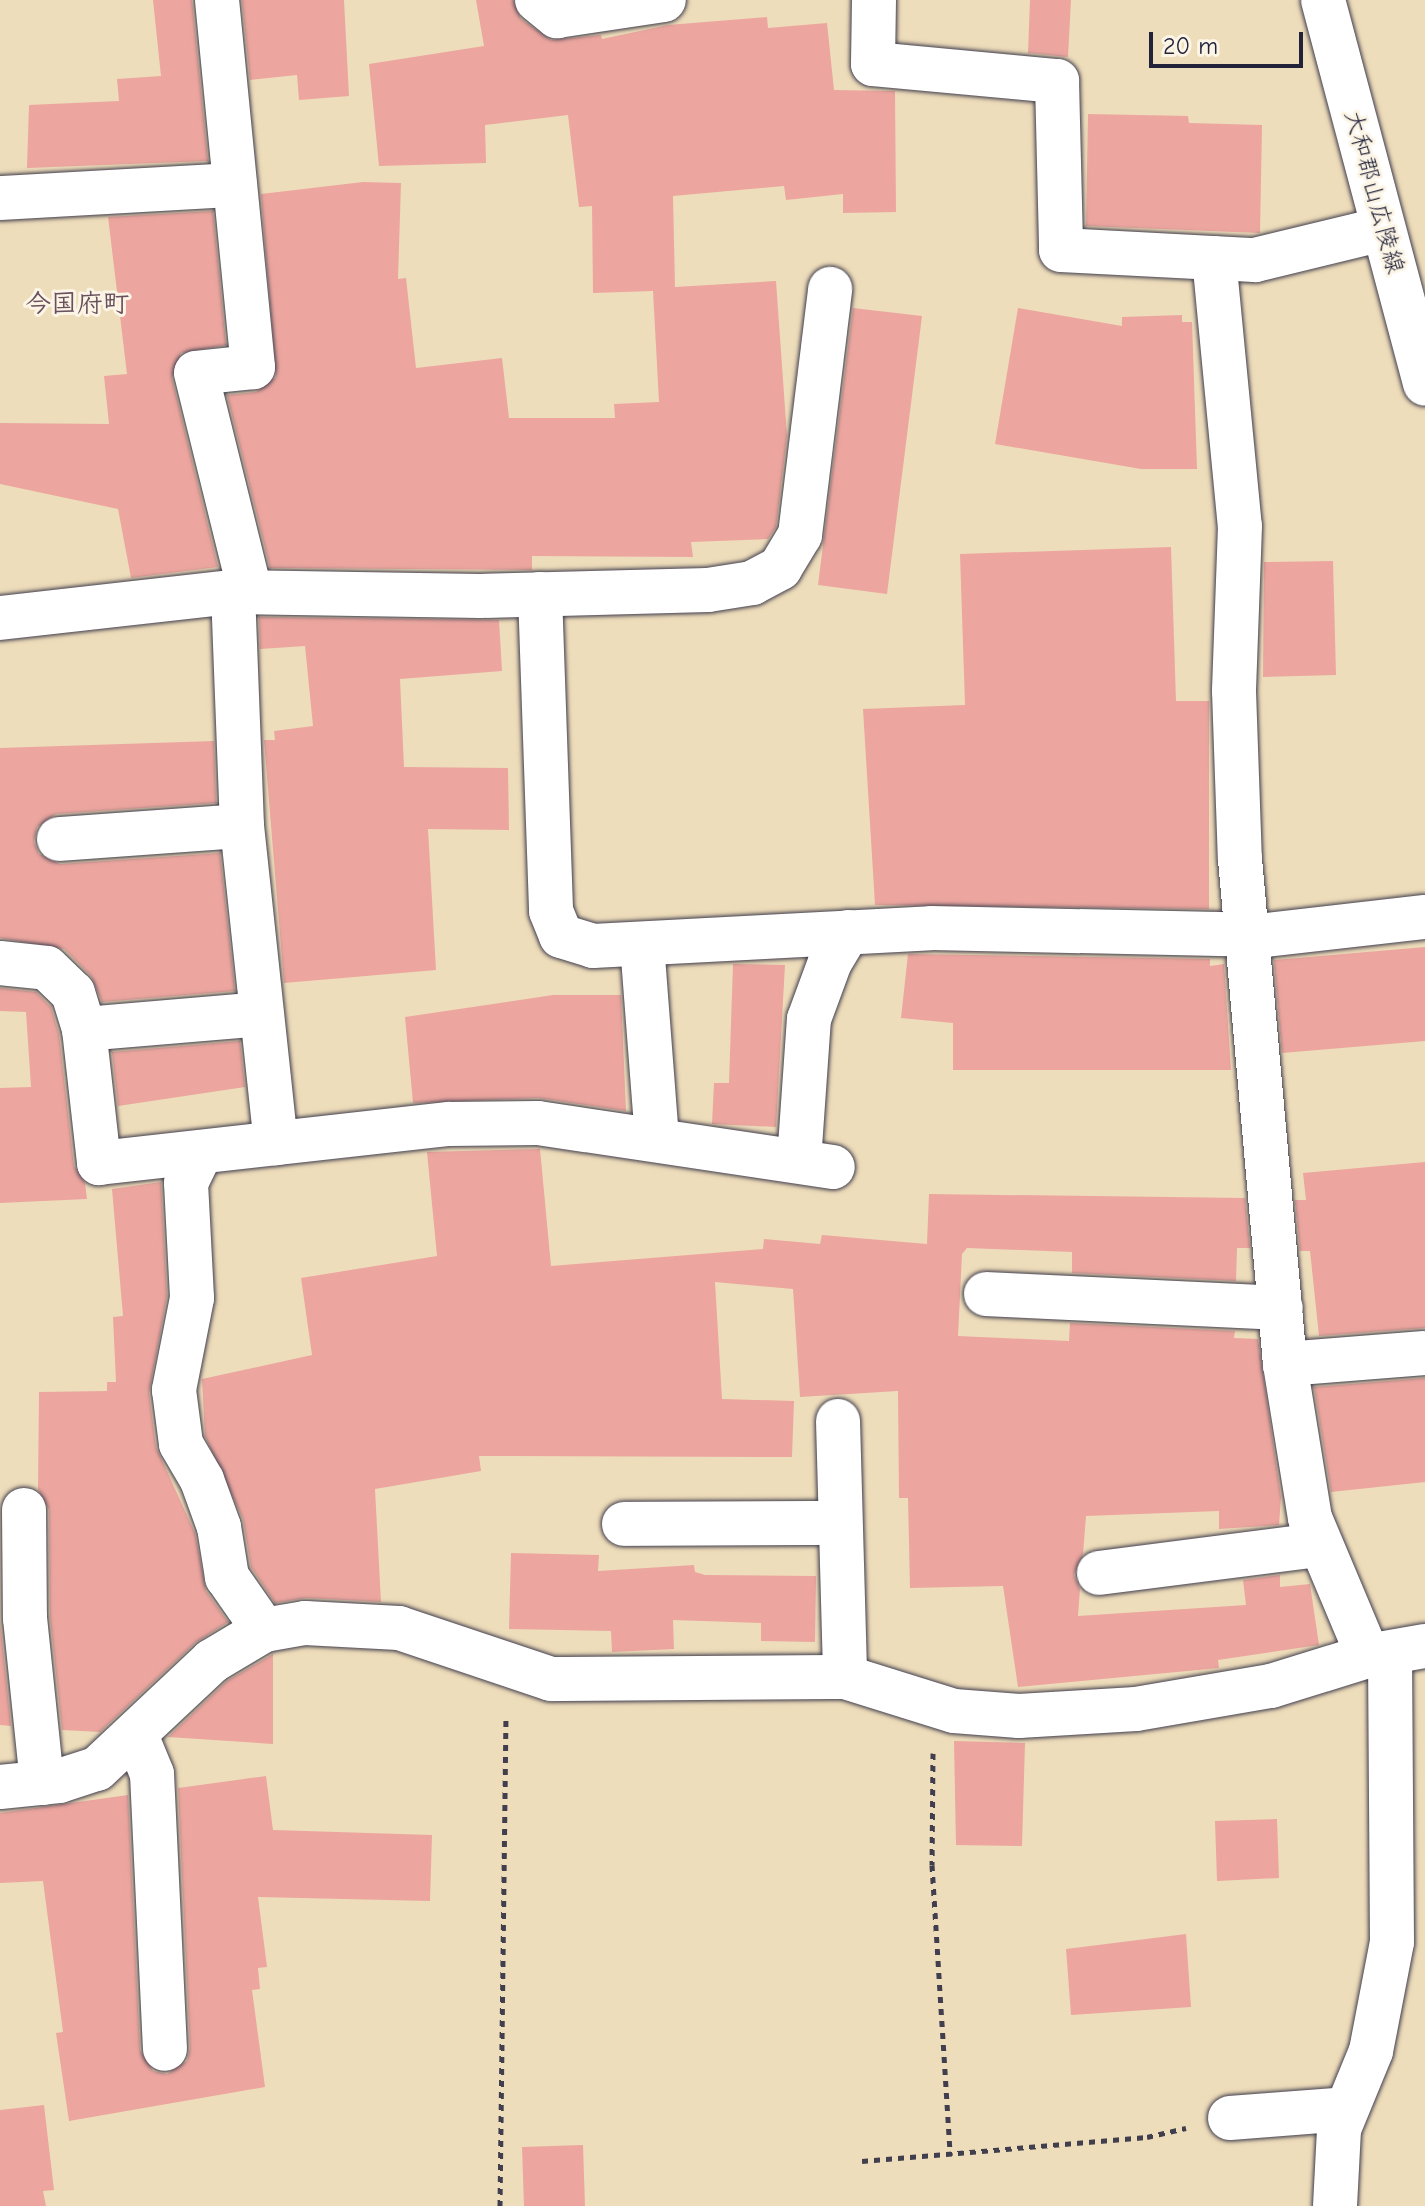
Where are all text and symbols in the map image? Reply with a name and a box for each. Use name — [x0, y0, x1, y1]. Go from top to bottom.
scale bar — [1153, 16, 1307, 66]
text: 20 m — [1163, 32, 1218, 60]
street label: 大和郡山広陵線 — [1338, 107, 1410, 277]
district label: 今国府町 — [25, 289, 129, 321]

